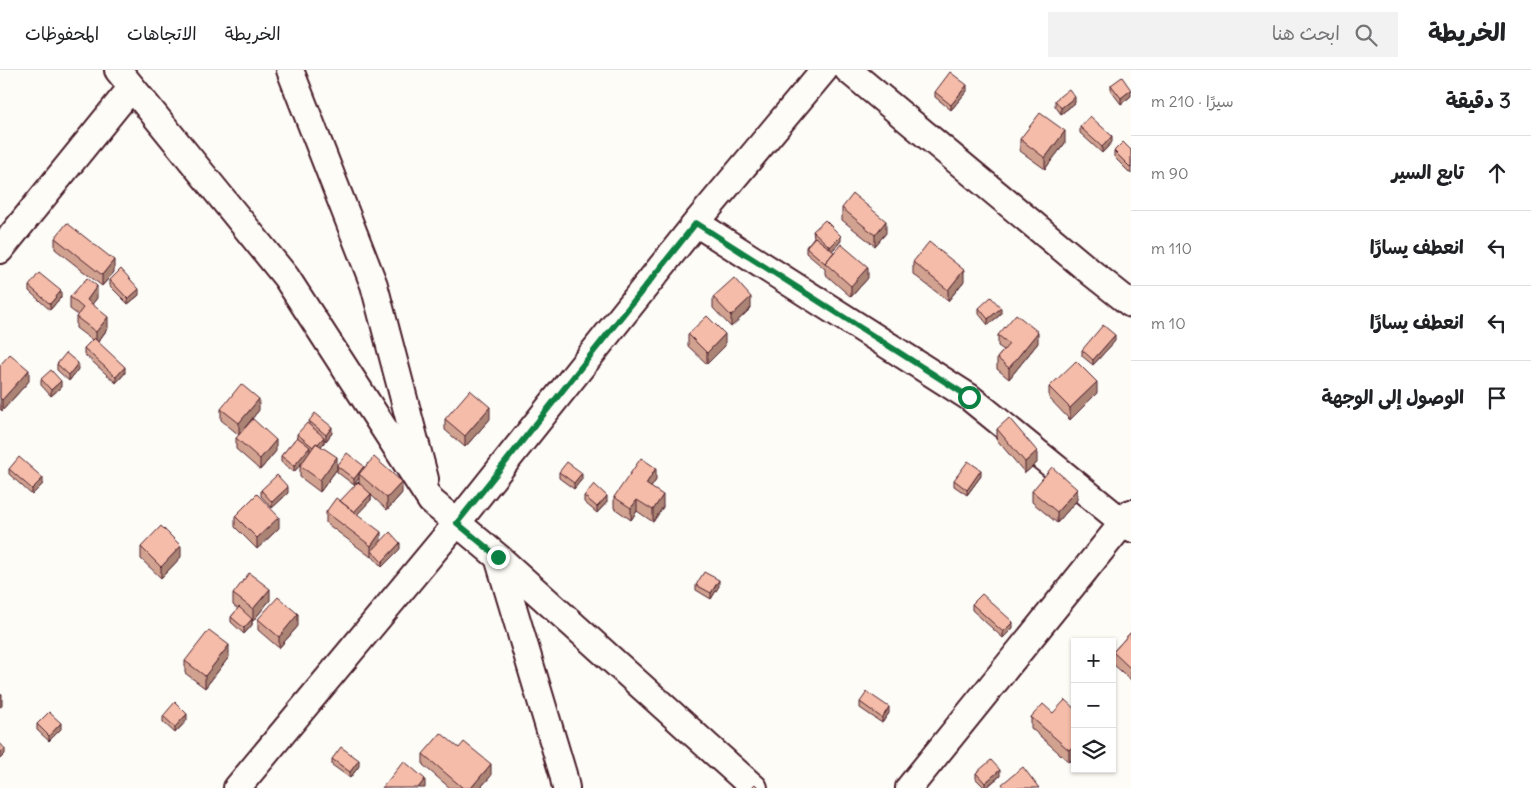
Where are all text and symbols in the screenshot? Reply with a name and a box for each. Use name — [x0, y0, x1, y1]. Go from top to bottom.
search box — [1048, 12, 1398, 57]
text: الخريطة — [1428, 17, 1506, 47]
text: ابحث هنا — [1272, 21, 1340, 45]
icon: search — [1352, 21, 1380, 49]
text: المحفوظات — [25, 22, 99, 45]
text: الاتجاهات — [127, 22, 197, 45]
text: الخريطة — [225, 22, 281, 45]
text: 3 دقيقة — [1446, 87, 1511, 114]
text: سيرًا · 210 m — [1151, 91, 1234, 111]
icon: ahead — [1483, 159, 1511, 187]
text: تابع السير — [1392, 160, 1464, 184]
text: 90 m — [1151, 163, 1189, 183]
icon: left — [1483, 234, 1511, 262]
text: انعطف يسارًا — [1370, 235, 1464, 259]
text: 110 m — [1151, 238, 1192, 258]
icon: left — [1483, 309, 1511, 337]
text: انعطف يسارًا — [1370, 310, 1464, 334]
text: 10 m — [1151, 313, 1186, 333]
icon: arrive — [1483, 384, 1511, 412]
text: الوصول إلى الوجهة — [1321, 385, 1464, 409]
route start — [958, 386, 981, 409]
route end — [487, 546, 510, 569]
map controls — [1071, 638, 1116, 773]
button: + — [1071, 638, 1116, 683]
button: − — [1071, 683, 1116, 728]
button: layers — [1071, 728, 1116, 773]

